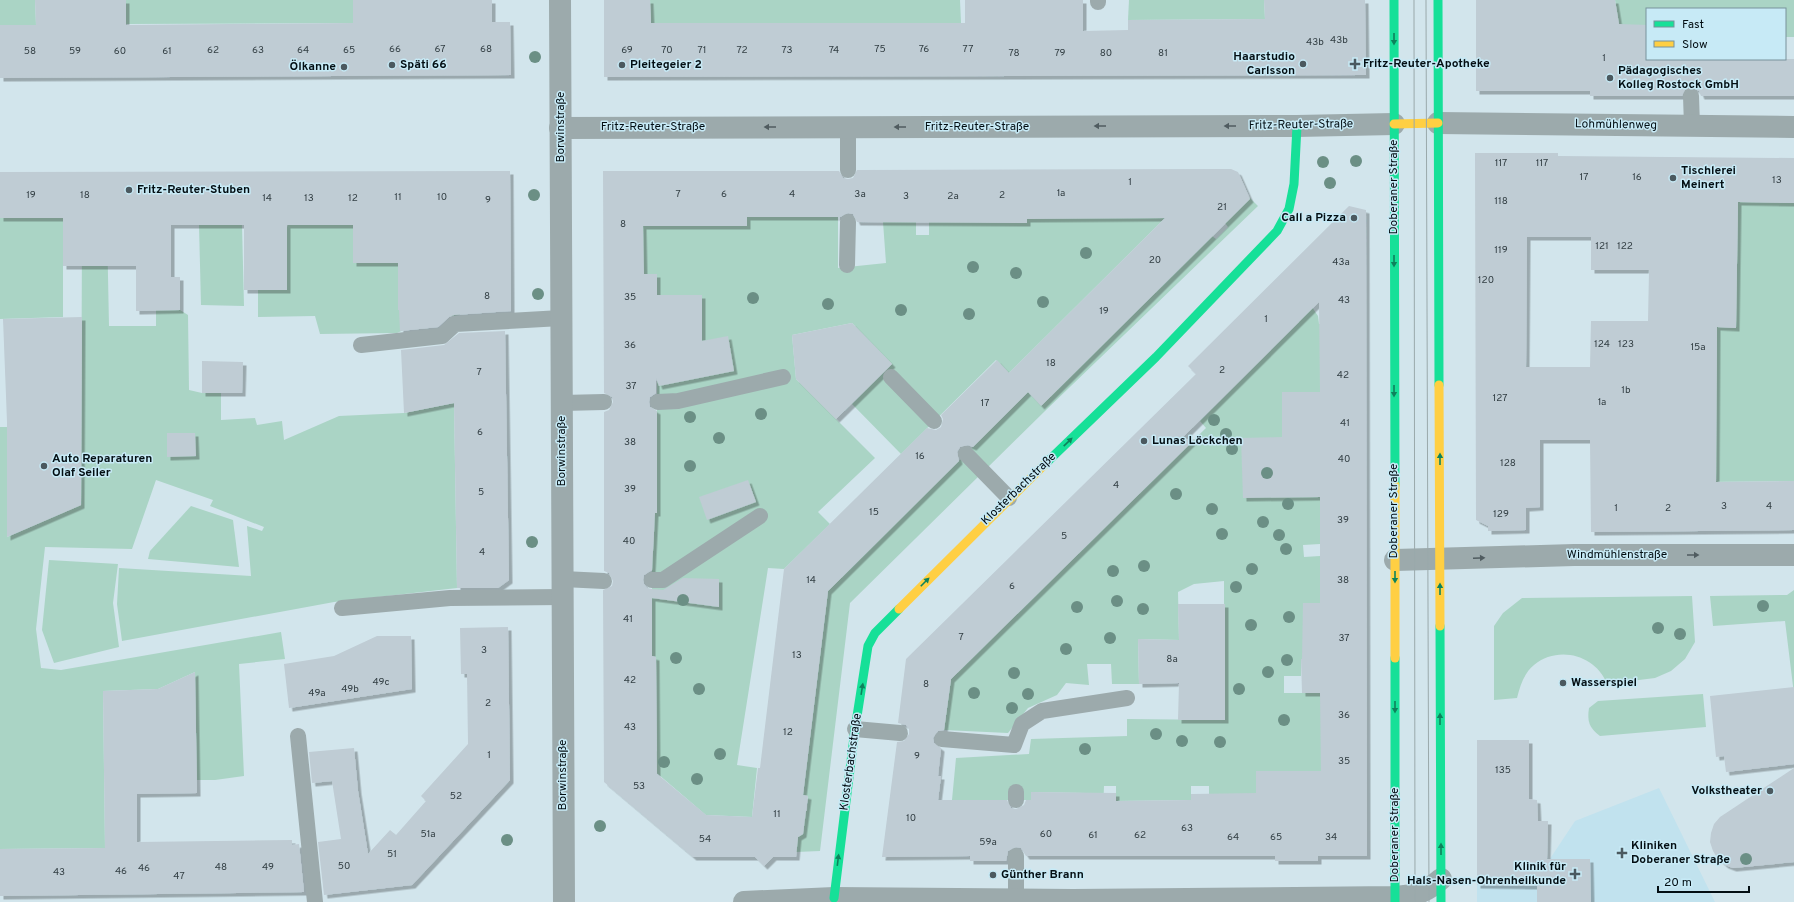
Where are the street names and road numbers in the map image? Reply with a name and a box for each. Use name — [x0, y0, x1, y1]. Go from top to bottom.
street label: Borwinstraße — [553, 91, 569, 163]
street label: Fritz-Reuter-Straße — [1249, 116, 1353, 134]
street label: Lohmühlenweg — [1575, 116, 1657, 134]
street label: Fritz-Reuter-Straße — [601, 119, 705, 135]
street label: Fritz-Reuter-Straße — [925, 119, 1029, 135]
street label: Doberaner Straße — [1386, 139, 1402, 235]
street label: Borwinstraße — [554, 415, 570, 487]
street label: Klosterbachstraße — [978, 449, 1060, 529]
street label: Doberaner Straße — [1386, 463, 1402, 559]
street label: Windmühlenstraße — [1567, 547, 1667, 563]
street label: Klosterbachstraße — [836, 712, 866, 812]
street label: Borwinstraße — [555, 739, 571, 811]
street label: Doberaner Straße — [1387, 787, 1403, 883]

